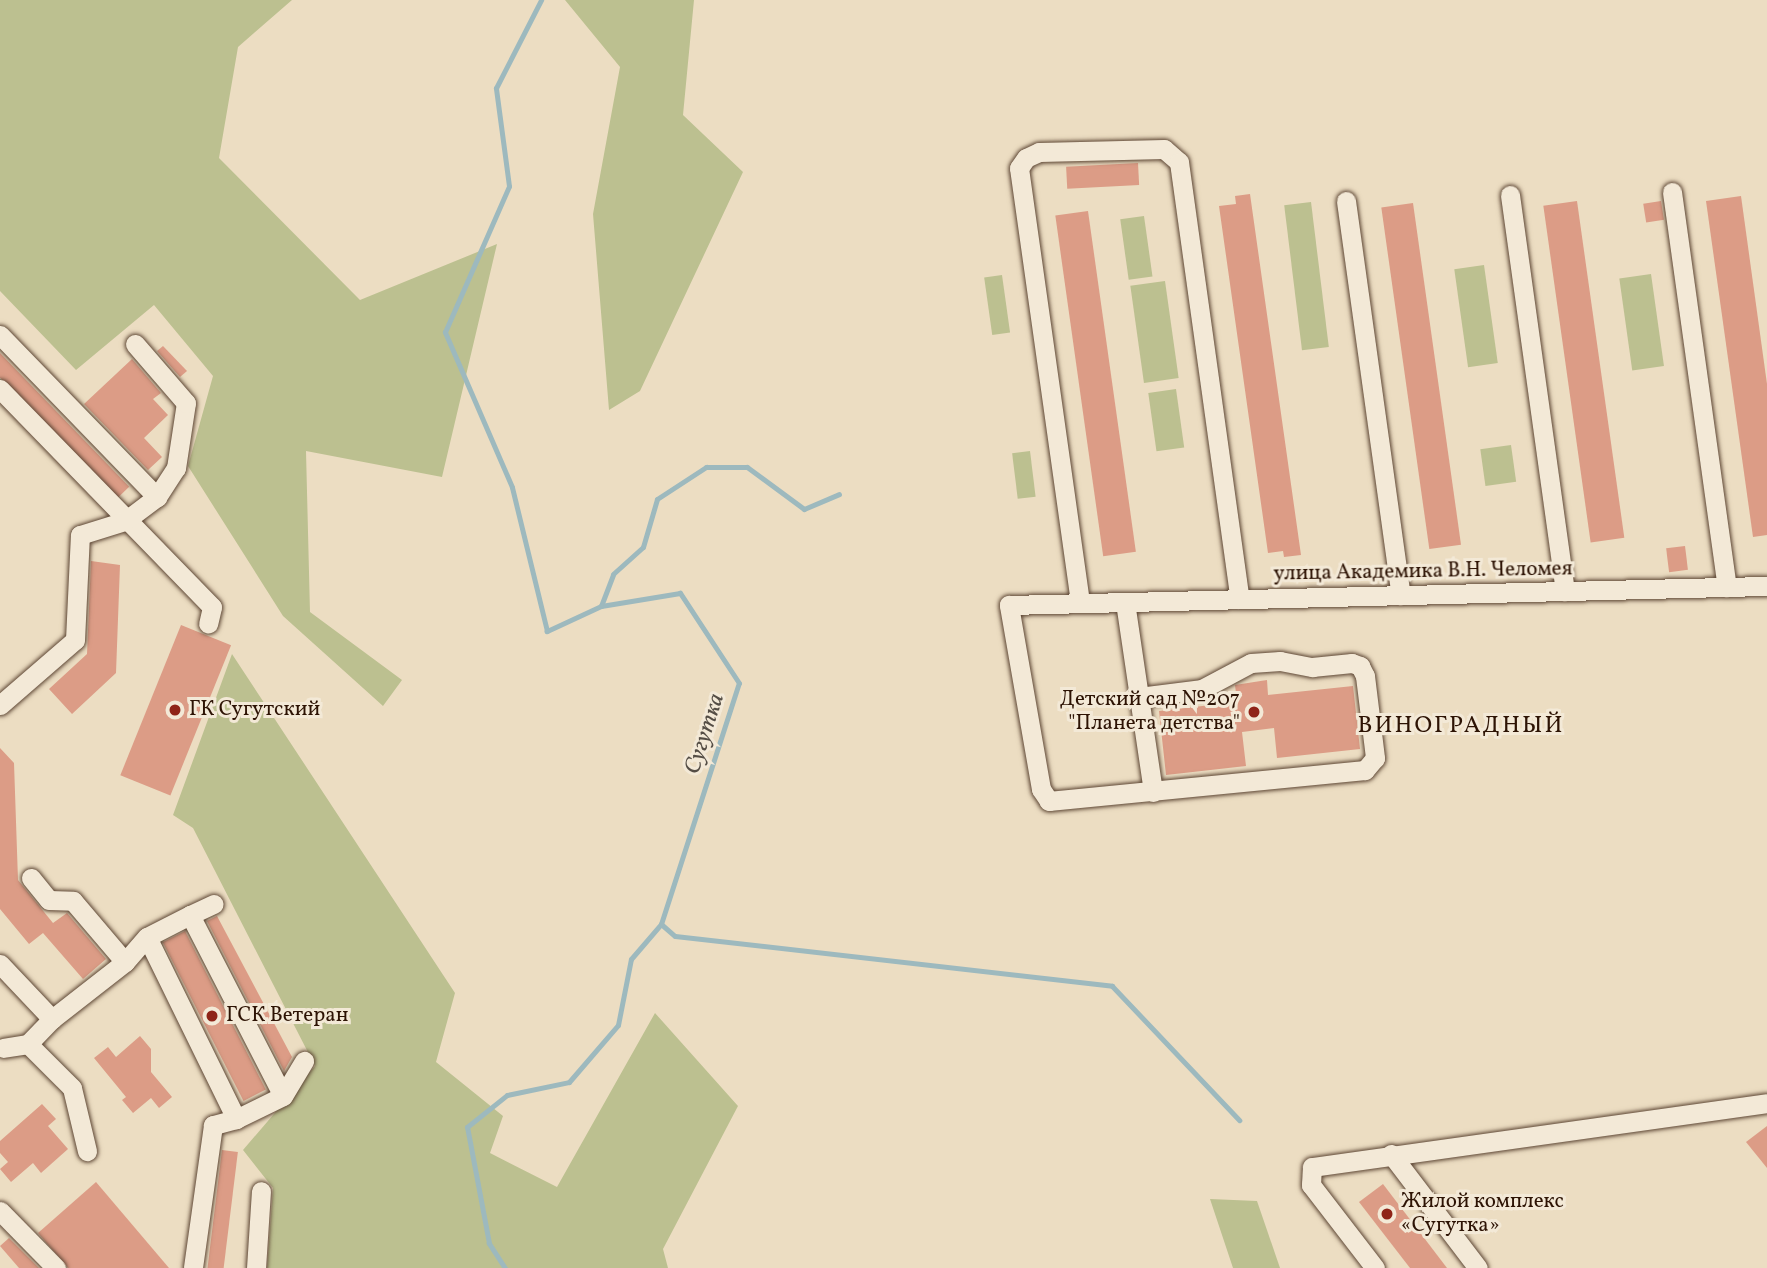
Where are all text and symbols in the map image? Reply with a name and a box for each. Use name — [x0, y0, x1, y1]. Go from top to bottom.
street label: улица Академика В.Н. Челомея — [1273, 557, 1573, 587]
place label: Детский сад №207 "Планета детства" — [1060, 687, 1240, 737]
water label: Сугутка — [679, 690, 731, 778]
place label: ГК Сугутский — [189, 697, 320, 723]
marker: ГК Сугутский — [167, 702, 183, 718]
marker: Детский сад №207 "Планета детства" — [1246, 704, 1262, 720]
district label: ВИНОГРАДНЫЙ — [1359, 713, 1563, 741]
place label: ГСК Ветеран — [226, 1003, 348, 1029]
marker: ГСК Ветеран — [204, 1008, 220, 1024]
place label: Жилой комплекс «Сугутка» — [1401, 1189, 1564, 1239]
marker: Жилой комплекс «Сугутка» — [1379, 1206, 1395, 1222]

